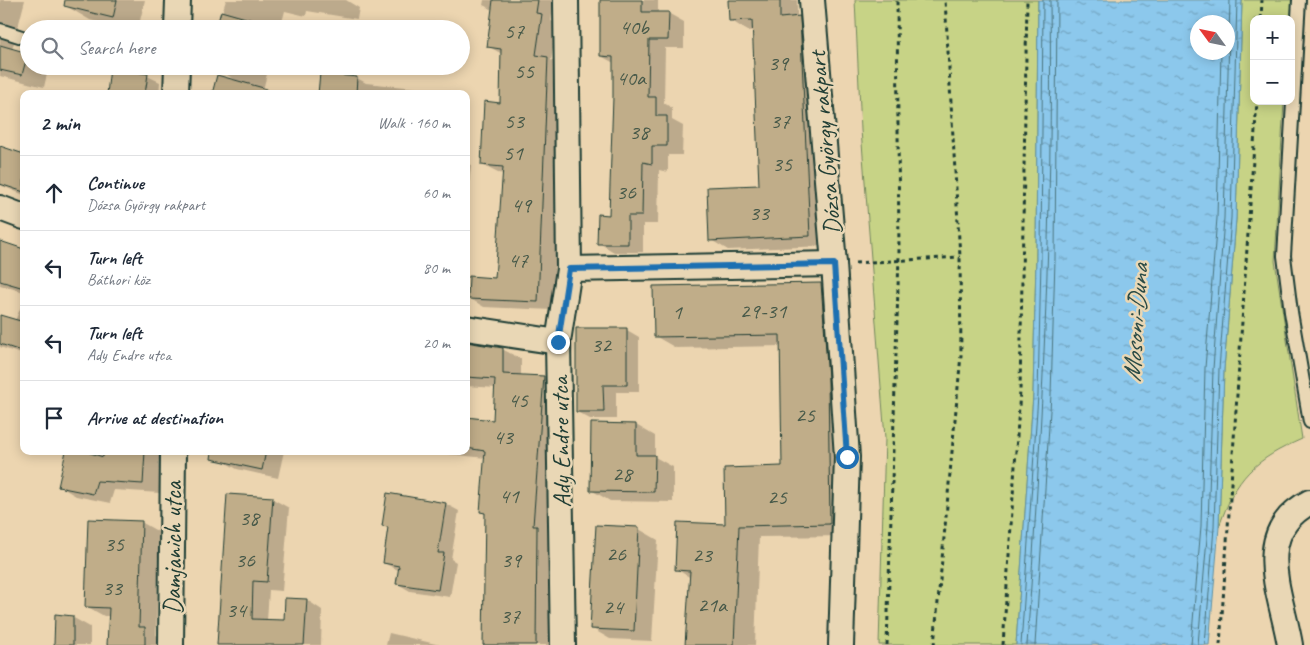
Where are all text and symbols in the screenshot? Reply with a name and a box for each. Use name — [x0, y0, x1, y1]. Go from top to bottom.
house number: 40b — [619, 13, 650, 41]
north arrow — [1190, 15, 1235, 60]
map controls — [1250, 15, 1295, 105]
button: + — [1250, 15, 1295, 60]
house number: 57 — [504, 17, 525, 45]
search box — [20, 20, 470, 75]
icon: search — [38, 34, 66, 62]
text: Search here — [78, 36, 155, 60]
street label: Dózsa György rakpart — [801, 47, 849, 236]
house number: 39 — [768, 49, 790, 77]
house number: 55 — [514, 57, 535, 85]
button: − — [1250, 60, 1295, 105]
house number: 40a — [616, 64, 647, 92]
house number: 53 — [504, 107, 526, 135]
house number: 37 — [770, 107, 791, 135]
text: 2 min — [40, 110, 80, 136]
text: Walk · 160 m — [378, 113, 450, 133]
house number: 38 — [629, 118, 651, 146]
house number: 51 — [503, 139, 524, 167]
house number: 35 — [772, 150, 793, 178]
text: Continue — [87, 171, 144, 195]
house number: 36 — [616, 178, 637, 206]
icon: ahead — [40, 179, 68, 207]
text: 60 m — [423, 183, 450, 203]
house number: 49 — [511, 191, 533, 219]
text: Dózsa György rakpart — [87, 195, 205, 215]
house number: 33 — [749, 199, 771, 227]
text: Turn left — [87, 246, 142, 270]
house number: 47 — [508, 246, 529, 274]
icon: left — [40, 254, 68, 282]
text: 80 m — [423, 258, 450, 278]
water label: Mosoni-Duna — [1115, 261, 1156, 383]
text: Báthori köz — [87, 270, 150, 290]
house number: 29-31 — [740, 297, 787, 325]
house number: 1 — [672, 298, 683, 326]
text: Turn left — [87, 321, 142, 345]
icon: left — [40, 329, 68, 357]
route end — [547, 331, 570, 354]
house number: 32 — [591, 331, 613, 359]
text: 20 m — [423, 333, 450, 353]
text: Ady Endre utca — [87, 345, 171, 365]
street label: Ady Endre utca — [544, 373, 578, 508]
house number: 45 — [508, 386, 529, 414]
house number: 25 — [795, 401, 816, 429]
icon: arrive — [40, 404, 68, 432]
text: Arrive at destination — [87, 406, 223, 430]
house number: 43 — [493, 423, 515, 451]
route start — [836, 446, 859, 469]
house number: 28 — [612, 460, 634, 488]
street label: Damjanich utca — [157, 479, 189, 615]
house number: 41 — [499, 482, 520, 510]
house number: 25 — [767, 483, 788, 511]
house number: 38 — [239, 504, 261, 532]
house number: 35 — [104, 530, 125, 558]
house number: 26 — [606, 540, 627, 568]
house number: 23 — [692, 541, 714, 569]
house number: 36 — [235, 546, 256, 574]
house number: 39 — [501, 546, 523, 574]
house number: 33 — [102, 574, 124, 602]
house number: 21a — [697, 591, 728, 619]
house number: 24 — [603, 593, 625, 621]
house number: 34 — [226, 596, 248, 624]
house number: 37 — [500, 602, 521, 630]

